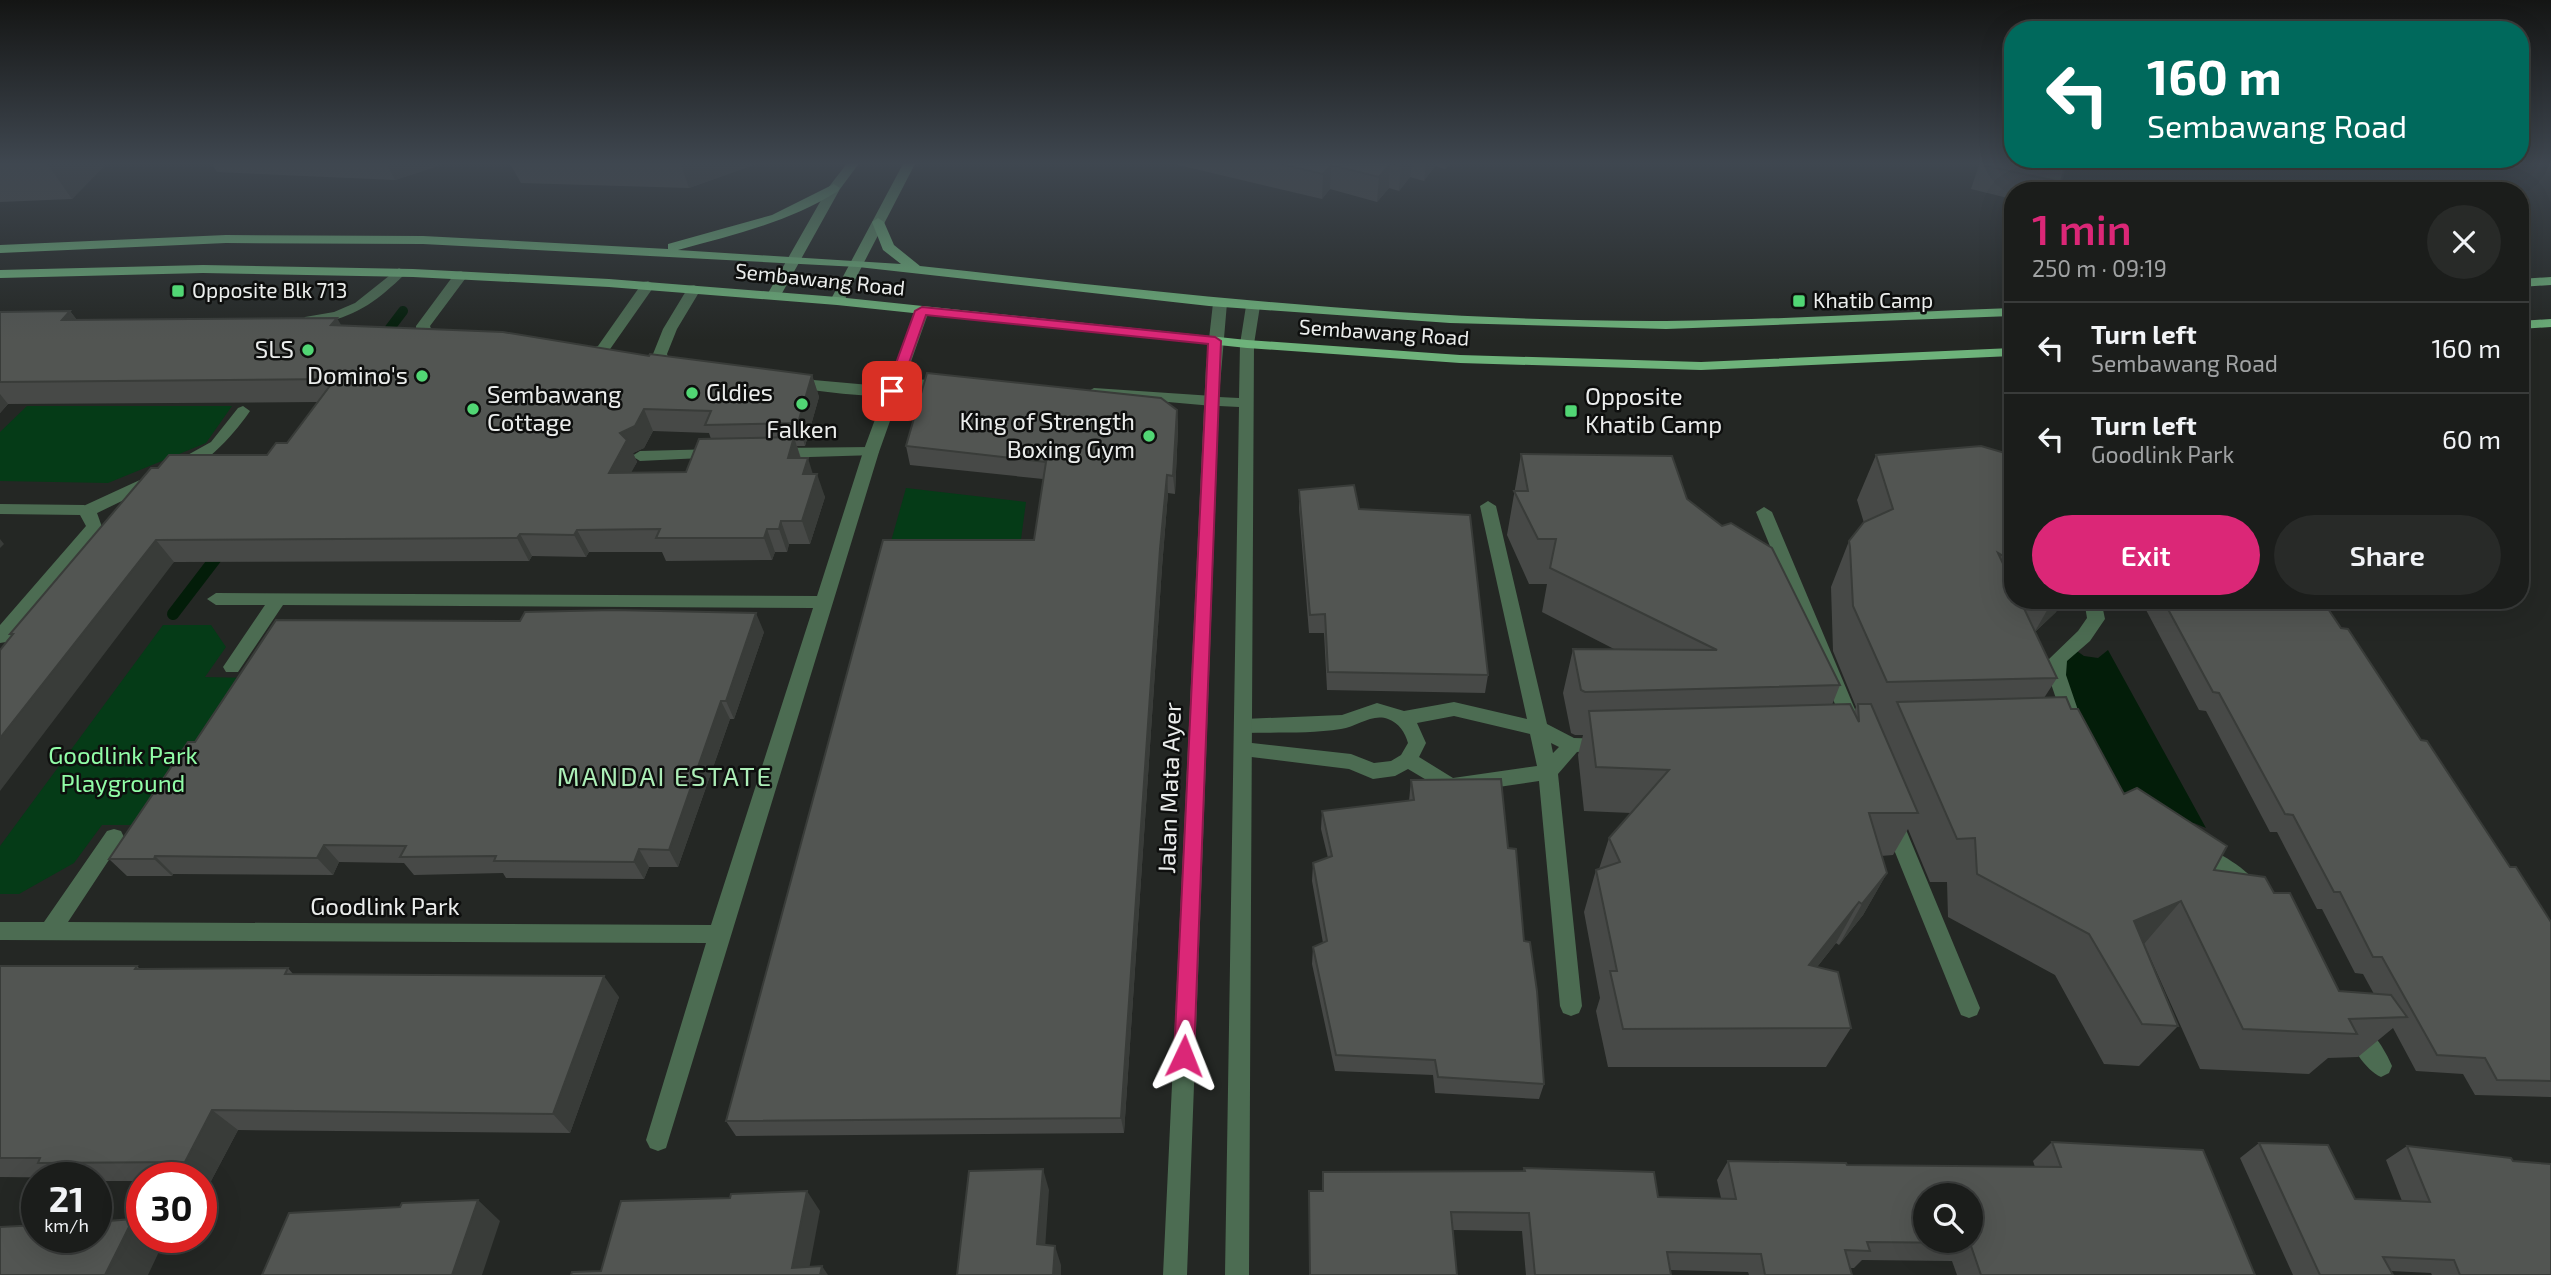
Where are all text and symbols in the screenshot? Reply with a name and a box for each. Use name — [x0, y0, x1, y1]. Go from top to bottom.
text: 160 m — [2147, 46, 2282, 105]
icon: left — [2032, 49, 2123, 140]
text: Sembawang Road — [2147, 106, 2407, 144]
text: 1 min — [2032, 203, 2132, 253]
button: close — [2427, 205, 2501, 279]
text: 250 m · 09:19 — [2032, 254, 2167, 282]
street label: Sembawang Road — [734, 257, 906, 300]
place label: Opposite Blk 713 — [192, 277, 347, 302]
marker: Opposite Blk 713 — [170, 283, 186, 299]
place label: Khatib Camp — [1813, 287, 1933, 312]
marker: Khatib Camp — [1791, 293, 1807, 309]
street label: Sembawang Road — [1298, 313, 1470, 350]
text: Turn left — [2091, 318, 2197, 349]
icon: left — [2032, 329, 2070, 367]
text: 160 m — [2432, 332, 2501, 363]
place label: SLS — [255, 334, 294, 363]
marker: SLS — [300, 342, 316, 358]
text: Sembawang Road — [2091, 349, 2278, 377]
place label: Domino's — [307, 360, 408, 389]
pin — [862, 361, 922, 421]
marker: Domino's — [414, 368, 430, 384]
icon: arrive — [873, 372, 911, 410]
place label: Gldies — [706, 377, 773, 406]
place label: Sembawang Cottage — [487, 379, 621, 436]
place label: Opposite Khatib Camp — [1585, 381, 1722, 438]
marker: Gldies — [684, 385, 700, 401]
marker: Falken — [794, 396, 810, 412]
marker: Sembawang Cottage — [465, 401, 481, 417]
marker: Opposite Khatib Camp — [1563, 403, 1579, 419]
place label: King of Strength Boxing Gym — [959, 406, 1135, 463]
text: Turn left — [2091, 409, 2197, 440]
place label: Falken — [766, 414, 838, 443]
icon: left — [2032, 420, 2070, 458]
text: 60 m — [2442, 423, 2501, 454]
marker: King of Strength Boxing Gym — [1141, 428, 1157, 444]
text: Goodlink Park — [2091, 440, 2234, 468]
button: Exit — [2032, 515, 2260, 595]
button: Share — [2274, 515, 2501, 595]
street label: Jalan Mata Ayer — [1151, 701, 1186, 874]
park label: Goodlink Park Playground — [48, 740, 198, 797]
district label: MANDAI ESTATE — [557, 760, 773, 791]
street label: Goodlink Park — [310, 891, 460, 920]
position arrow — [1147, 1019, 1221, 1093]
speed limit sign: 30 — [126, 1162, 217, 1253]
text: 21 — [49, 1177, 84, 1219]
map controls — [1913, 1183, 1983, 1253]
button: search — [1913, 1183, 1983, 1253]
text: km/h — [44, 1214, 89, 1236]

